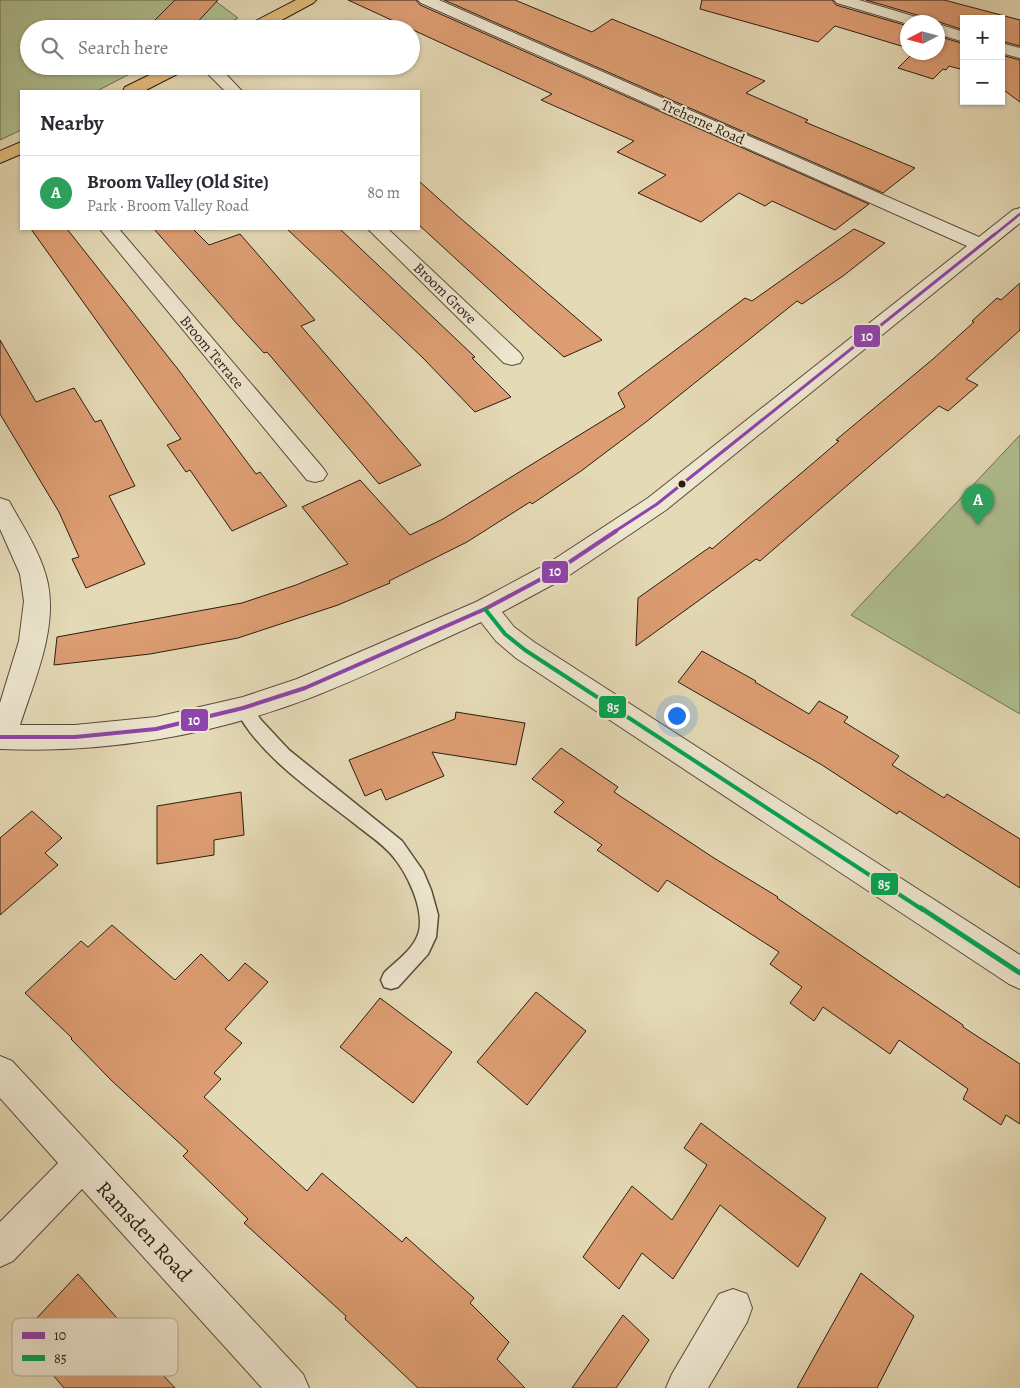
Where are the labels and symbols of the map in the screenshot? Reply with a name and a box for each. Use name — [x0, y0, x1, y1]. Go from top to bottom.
north arrow — [900, 15, 945, 60]
street label: Treherne Road — [658, 95, 749, 150]
street label: Broom Grove — [409, 258, 481, 328]
street label: Broom Terrace — [175, 311, 249, 393]
line badge: 10 — [853, 324, 881, 348]
text: 10 — [861, 327, 873, 346]
unlabelled marker — [677, 479, 687, 489]
pin: A — [962, 484, 994, 525]
line badge: 10 — [541, 560, 569, 584]
text: 10 — [549, 562, 561, 581]
line badge: 85 — [598, 695, 627, 719]
text: 85 — [607, 698, 619, 717]
your location — [664, 703, 690, 729]
line badge: 10 — [180, 708, 209, 732]
text: 10 — [188, 711, 200, 730]
line badge: 85 — [870, 872, 899, 896]
text: 85 — [878, 875, 890, 894]
street label: Ramsden Road — [90, 1175, 198, 1288]
legend — [12, 1318, 178, 1376]
text: 10 — [54, 1326, 66, 1345]
text: 85 — [54, 1349, 67, 1368]

